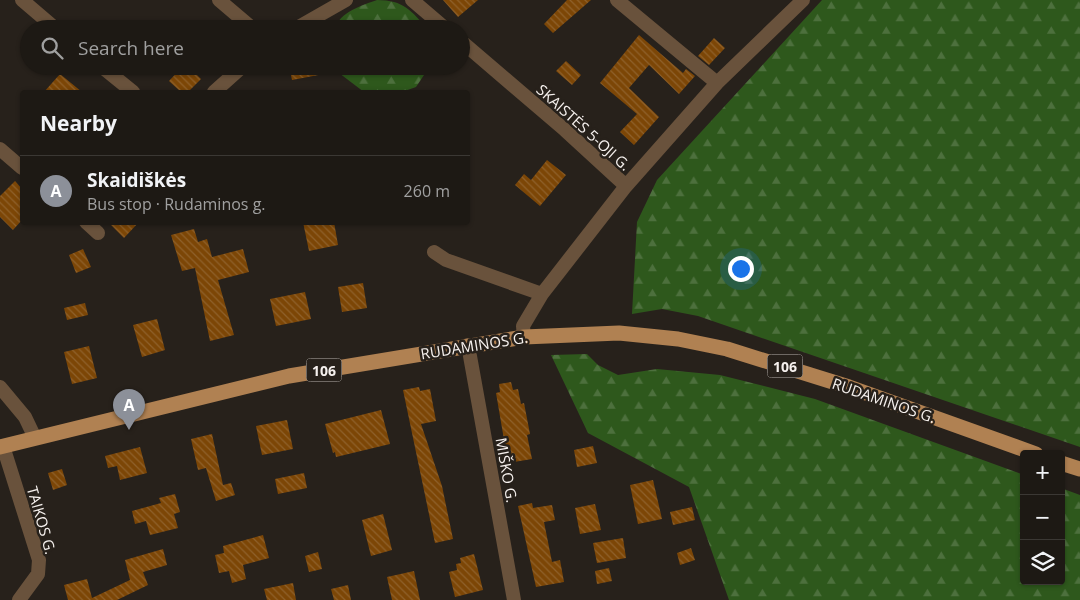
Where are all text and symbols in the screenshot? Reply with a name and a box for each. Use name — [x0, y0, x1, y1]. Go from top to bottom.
search box — [20, 20, 470, 75]
icon: search — [38, 34, 66, 62]
text: Search here — [78, 35, 184, 61]
street label: SKAISTĖS 5-OJI G. — [533, 79, 635, 175]
text: Nearby — [40, 109, 117, 137]
text: Skaidiškės — [87, 167, 186, 193]
text: A — [50, 180, 62, 202]
text: 260 m — [404, 180, 450, 202]
text: Bus stop · Rudaminos g. — [87, 193, 266, 215]
your location — [728, 256, 754, 282]
street label: RUDAMINOS G. — [419, 327, 529, 363]
road number: 106 — [768, 354, 802, 378]
road number: 106 — [306, 358, 342, 382]
street label: RUDAMINOS G. — [830, 373, 938, 427]
pin: A — [113, 389, 145, 430]
street label: MIŠKO G. — [491, 436, 523, 504]
map controls — [1020, 450, 1065, 585]
button: + — [1020, 450, 1065, 495]
street label: TAIKOS G. — [23, 484, 61, 556]
button: − — [1020, 495, 1065, 540]
button: layers — [1020, 540, 1065, 585]

